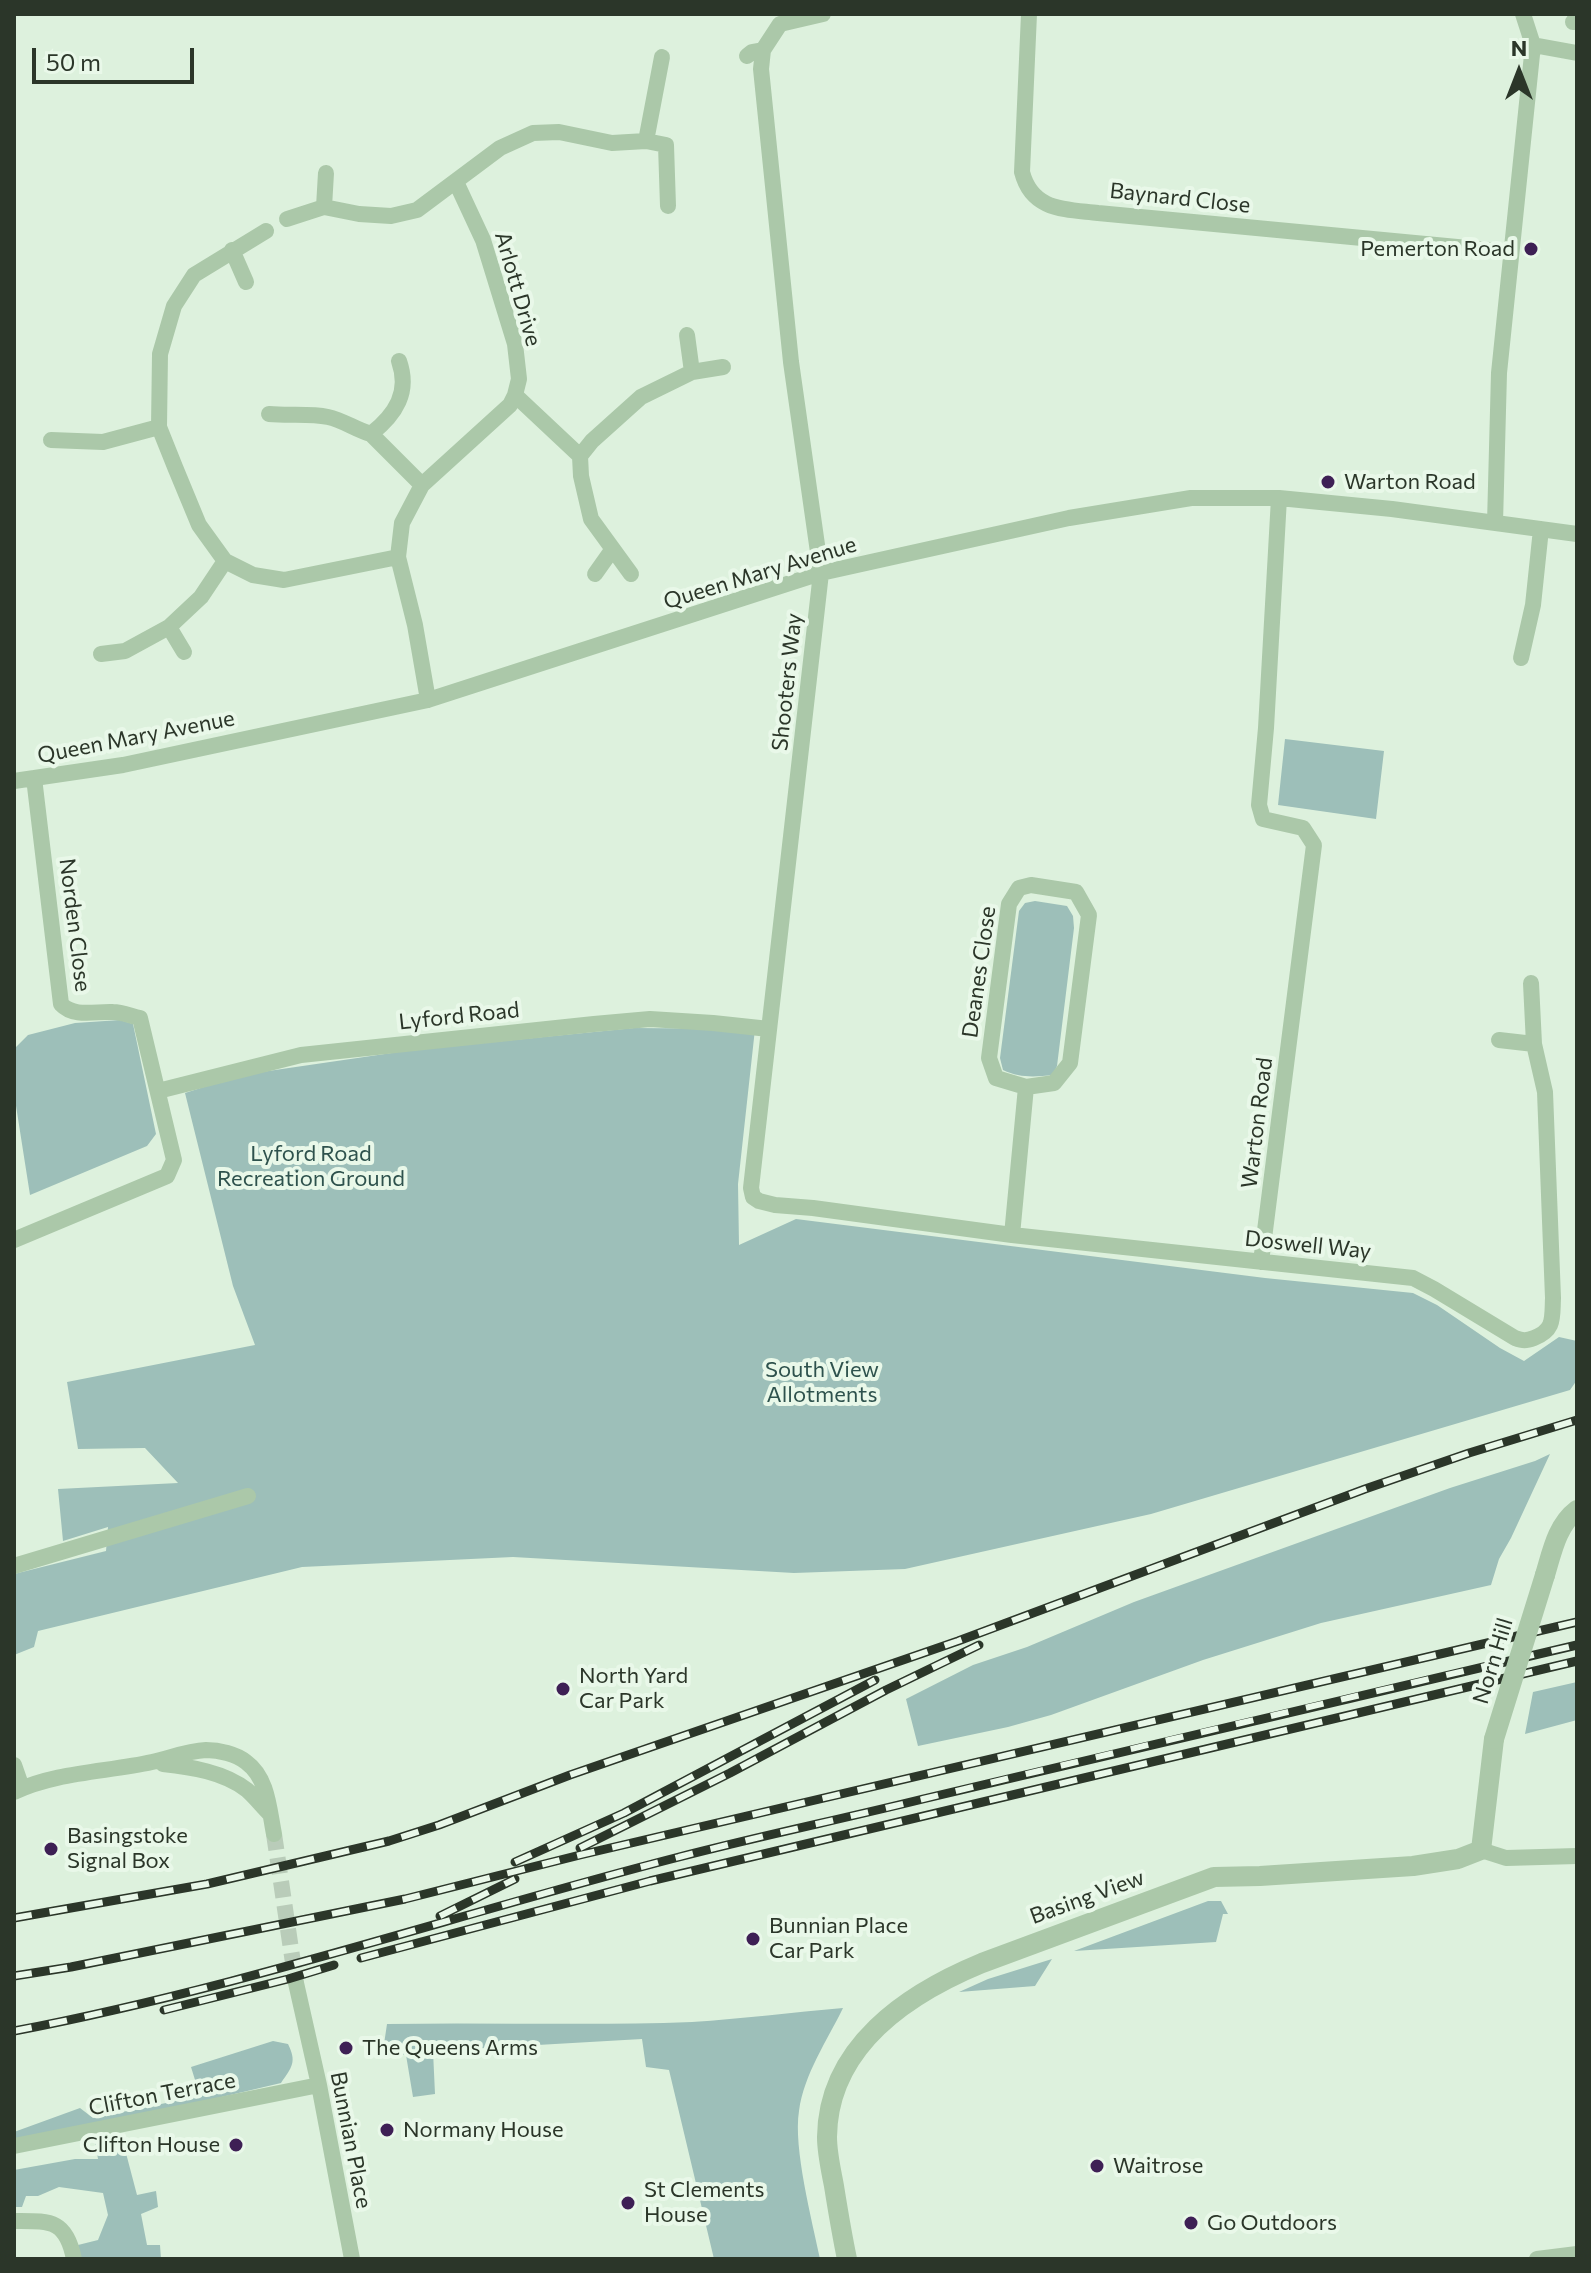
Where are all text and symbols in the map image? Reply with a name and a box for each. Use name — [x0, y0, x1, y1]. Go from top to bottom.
scale bar — [36, 32, 198, 82]
north arrow — [1479, 32, 1559, 112]
text: N — [1511, 34, 1527, 61]
text: 50 m — [46, 47, 101, 76]
street label: Baynard Close — [1108, 177, 1252, 219]
street label: Arlott Drive — [489, 229, 547, 349]
place label: Pemerton Road — [1360, 236, 1515, 262]
marker: Pemerton Road — [1522, 240, 1540, 258]
place label: Warton Road — [1344, 469, 1476, 495]
marker: Warton Road — [1319, 473, 1337, 491]
street label: Queen Mary Avenue — [660, 531, 860, 615]
street label: Shooters Way — [767, 612, 807, 752]
street label: Queen Mary Avenue — [35, 705, 237, 769]
street label: Norden Close — [54, 857, 96, 993]
street label: Deanes Close — [957, 904, 1001, 1040]
street label: Lyford Road — [397, 997, 521, 1035]
street label: Warton Road — [1236, 1056, 1278, 1190]
park label: Lyford Road Recreation Ground — [217, 1141, 405, 1192]
street label: Doswell Way — [1243, 1225, 1373, 1265]
park label: South View Allotments — [765, 1357, 879, 1408]
street label: Norn Hill — [1467, 1615, 1519, 1707]
place label: North Yard Car Park — [579, 1663, 688, 1714]
marker: North Yard Car Park — [554, 1680, 572, 1698]
place label: Basingstoke Signal Box — [67, 1823, 188, 1874]
marker: Basingstoke Signal Box — [42, 1840, 60, 1858]
street label: Basing View — [1026, 1864, 1148, 1930]
place label: Bunnian Place Car Park — [769, 1913, 908, 1964]
marker: Bunnian Place Car Park — [744, 1930, 762, 1948]
place label: The Queens Arms — [362, 2035, 538, 2061]
marker: The Queens Arms — [337, 2039, 355, 2057]
street label: Clifton Terrace — [86, 2067, 238, 2121]
street label: Bunnian Place — [325, 2069, 377, 2211]
place label: Normany House — [403, 2117, 564, 2143]
marker: Normany House — [378, 2121, 396, 2139]
place label: Clifton House — [83, 2132, 220, 2158]
marker: Clifton House — [227, 2136, 245, 2154]
place label: Waitrose — [1113, 2153, 1203, 2179]
marker: Waitrose — [1088, 2157, 1106, 2175]
place label: St Clements House — [644, 2177, 765, 2228]
marker: St Clements House — [619, 2194, 637, 2212]
place label: Go Outdoors — [1207, 2210, 1337, 2236]
marker: Go Outdoors — [1182, 2214, 1200, 2232]

